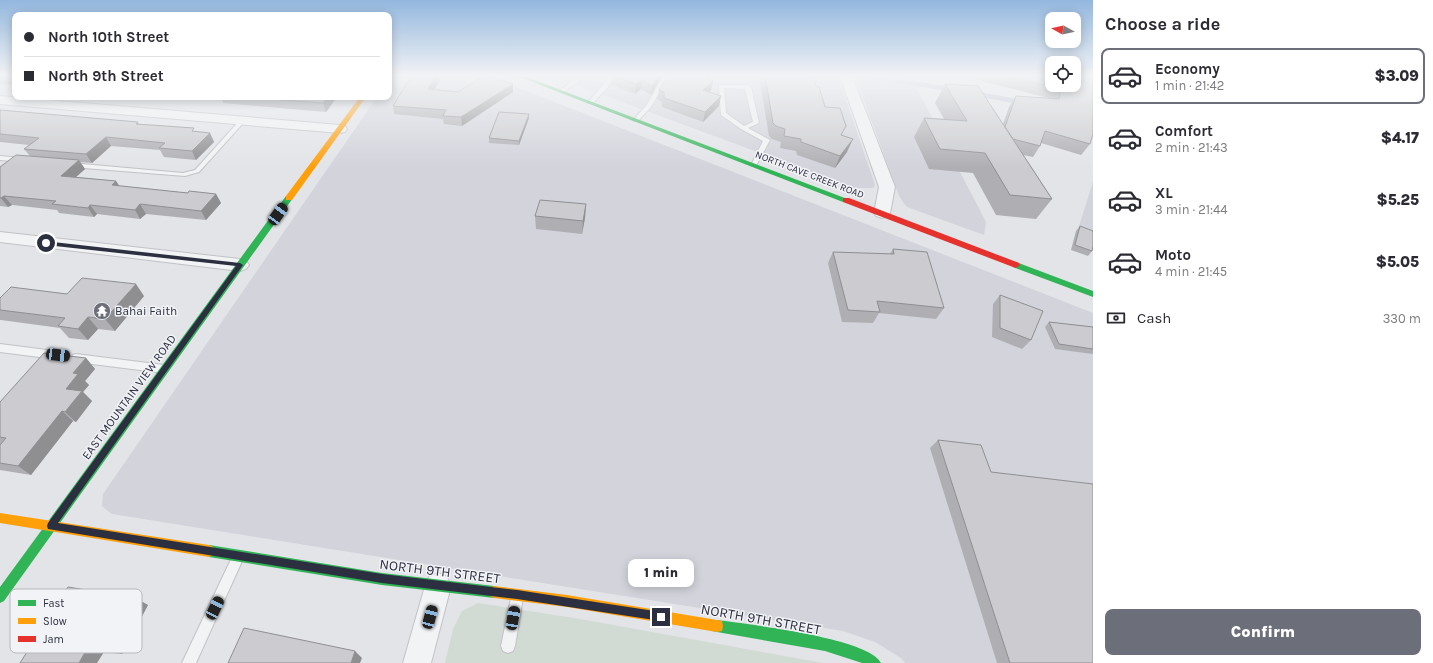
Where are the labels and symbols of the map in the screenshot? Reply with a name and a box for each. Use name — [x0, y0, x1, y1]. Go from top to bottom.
north arrow — [1045, 12, 1081, 48]
street label: NORTH CAVE CREEK ROAD — [754, 149, 866, 201]
car — [266, 201, 290, 227]
route start — [37, 234, 55, 252]
temple icon: Bahai Faith — [92, 301, 112, 321]
place label: Bahai Faith — [115, 304, 177, 318]
street label: EAST MOUNTAIN VIEW ROAD — [79, 332, 179, 462]
car — [45, 348, 71, 362]
street label: NORTH 9TH STREET — [379, 556, 501, 587]
callout: 1 min — [628, 559, 694, 587]
legend — [10, 589, 142, 653]
car — [204, 595, 226, 621]
text: Fast — [43, 597, 64, 610]
street label: NORTH 9TH STREET — [700, 601, 822, 638]
car — [421, 604, 439, 630]
car — [505, 605, 521, 631]
route end — [652, 608, 670, 626]
text: Slow — [43, 615, 67, 628]
text: Jam — [43, 633, 64, 646]

